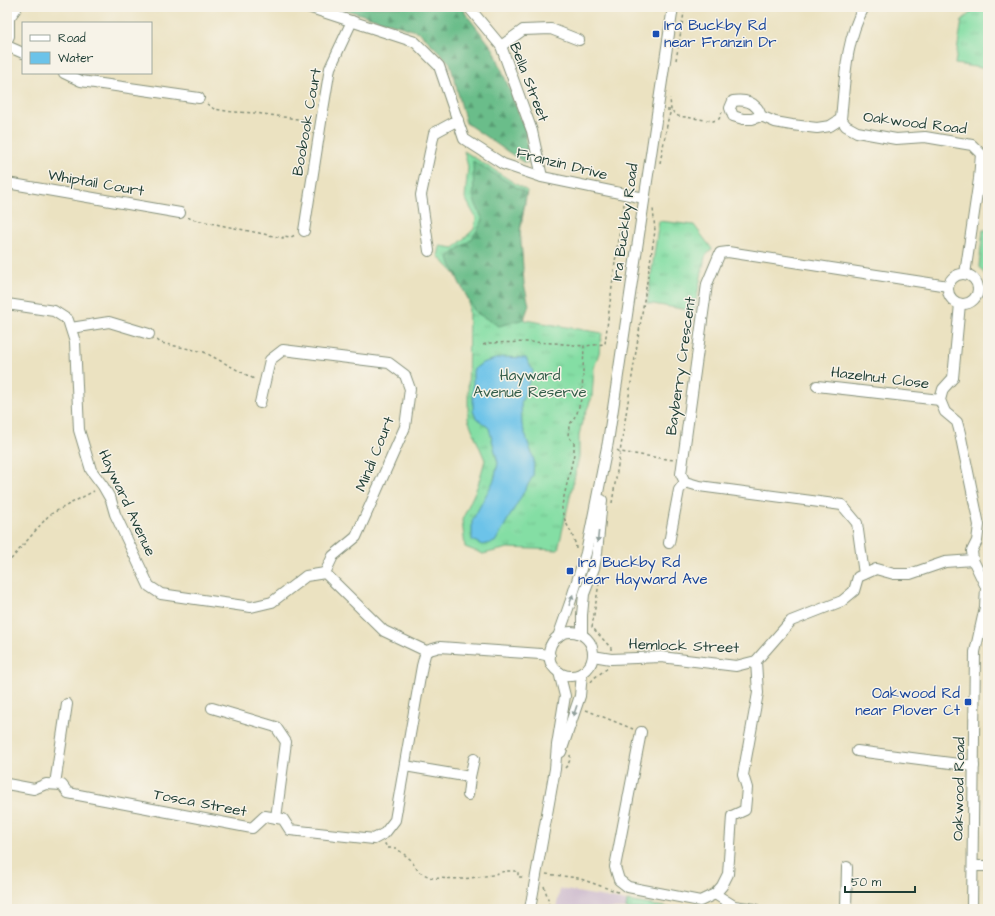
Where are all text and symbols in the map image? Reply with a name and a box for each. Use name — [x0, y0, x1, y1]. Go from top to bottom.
place label: Ira Buckby Rd near Franzin Dr — [664, 15, 777, 53]
legend — [22, 22, 152, 74]
marker: Ira Buckby Rd near Franzin Dr — [651, 29, 661, 39]
text: Road — [58, 30, 86, 47]
street label: Bella Street — [504, 39, 554, 125]
text: Water — [58, 50, 94, 67]
street label: Boobook Court — [287, 66, 327, 178]
street label: Oakwood Road — [862, 106, 968, 140]
street label: Franzin Drive — [514, 143, 610, 185]
street label: Ira Buckby Road — [606, 162, 645, 282]
street label: Whiptail Court — [46, 164, 146, 202]
street label: Bayberry Crescent — [661, 295, 702, 437]
street label: Hazelnut Close — [830, 362, 930, 394]
park label: Hayward Avenue Reserve — [473, 365, 587, 403]
street label: Mindi Court — [350, 413, 400, 495]
street label: Hayward Avenue — [92, 446, 161, 560]
one-way arrow — [595, 531, 602, 543]
place label: Ira Buckby Rd near Hayward Ave — [578, 552, 708, 591]
marker: Ira Buckby Rd near Hayward Ave — [565, 566, 575, 576]
one-way arrow — [568, 594, 574, 606]
street label: Hemlock Street — [628, 634, 740, 658]
place label: Oakwood Rd near Plover Ct — [855, 683, 960, 721]
marker: Oakwood Rd near Plover Ct — [963, 697, 973, 707]
one-way arrow — [571, 705, 577, 717]
street label: Oakwood Road — [948, 736, 970, 841]
street label: Tosca Street — [152, 784, 248, 822]
scale bar — [845, 868, 915, 894]
text: 50 m — [851, 874, 882, 891]

